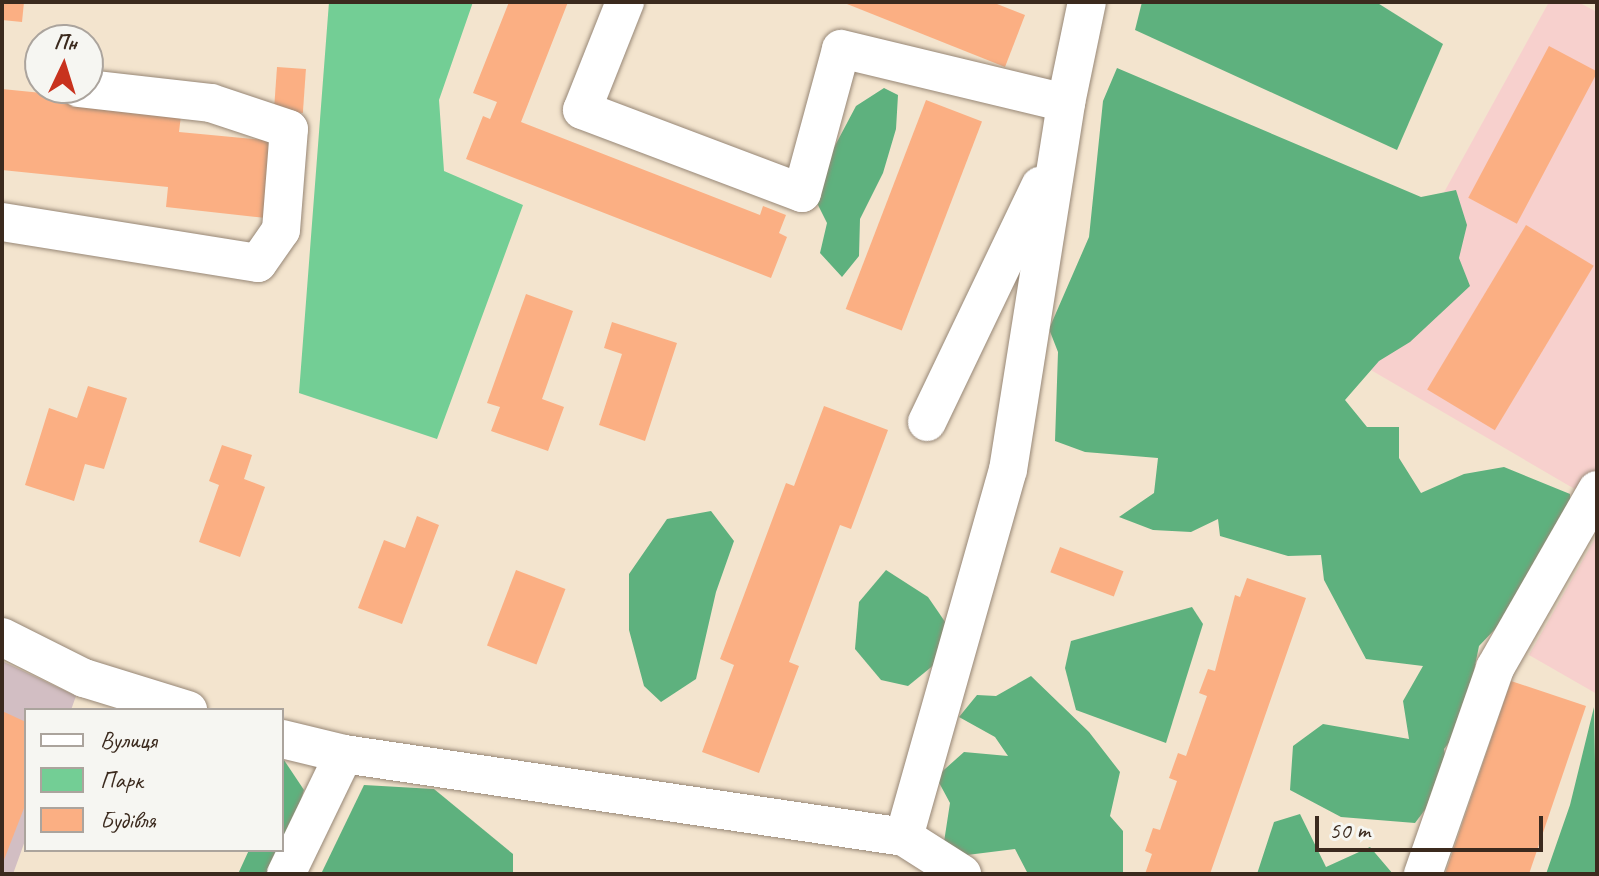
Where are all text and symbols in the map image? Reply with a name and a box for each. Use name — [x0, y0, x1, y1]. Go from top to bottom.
north arrow — [24, 24, 104, 104]
text: Пн — [53, 27, 78, 57]
legend — [24, 708, 284, 852]
text: Вулиця — [100, 725, 157, 755]
text: Парк — [100, 765, 143, 795]
scale bar — [1319, 800, 1547, 850]
text: Будівля — [100, 805, 156, 835]
text: 50 m — [1329, 815, 1370, 845]

